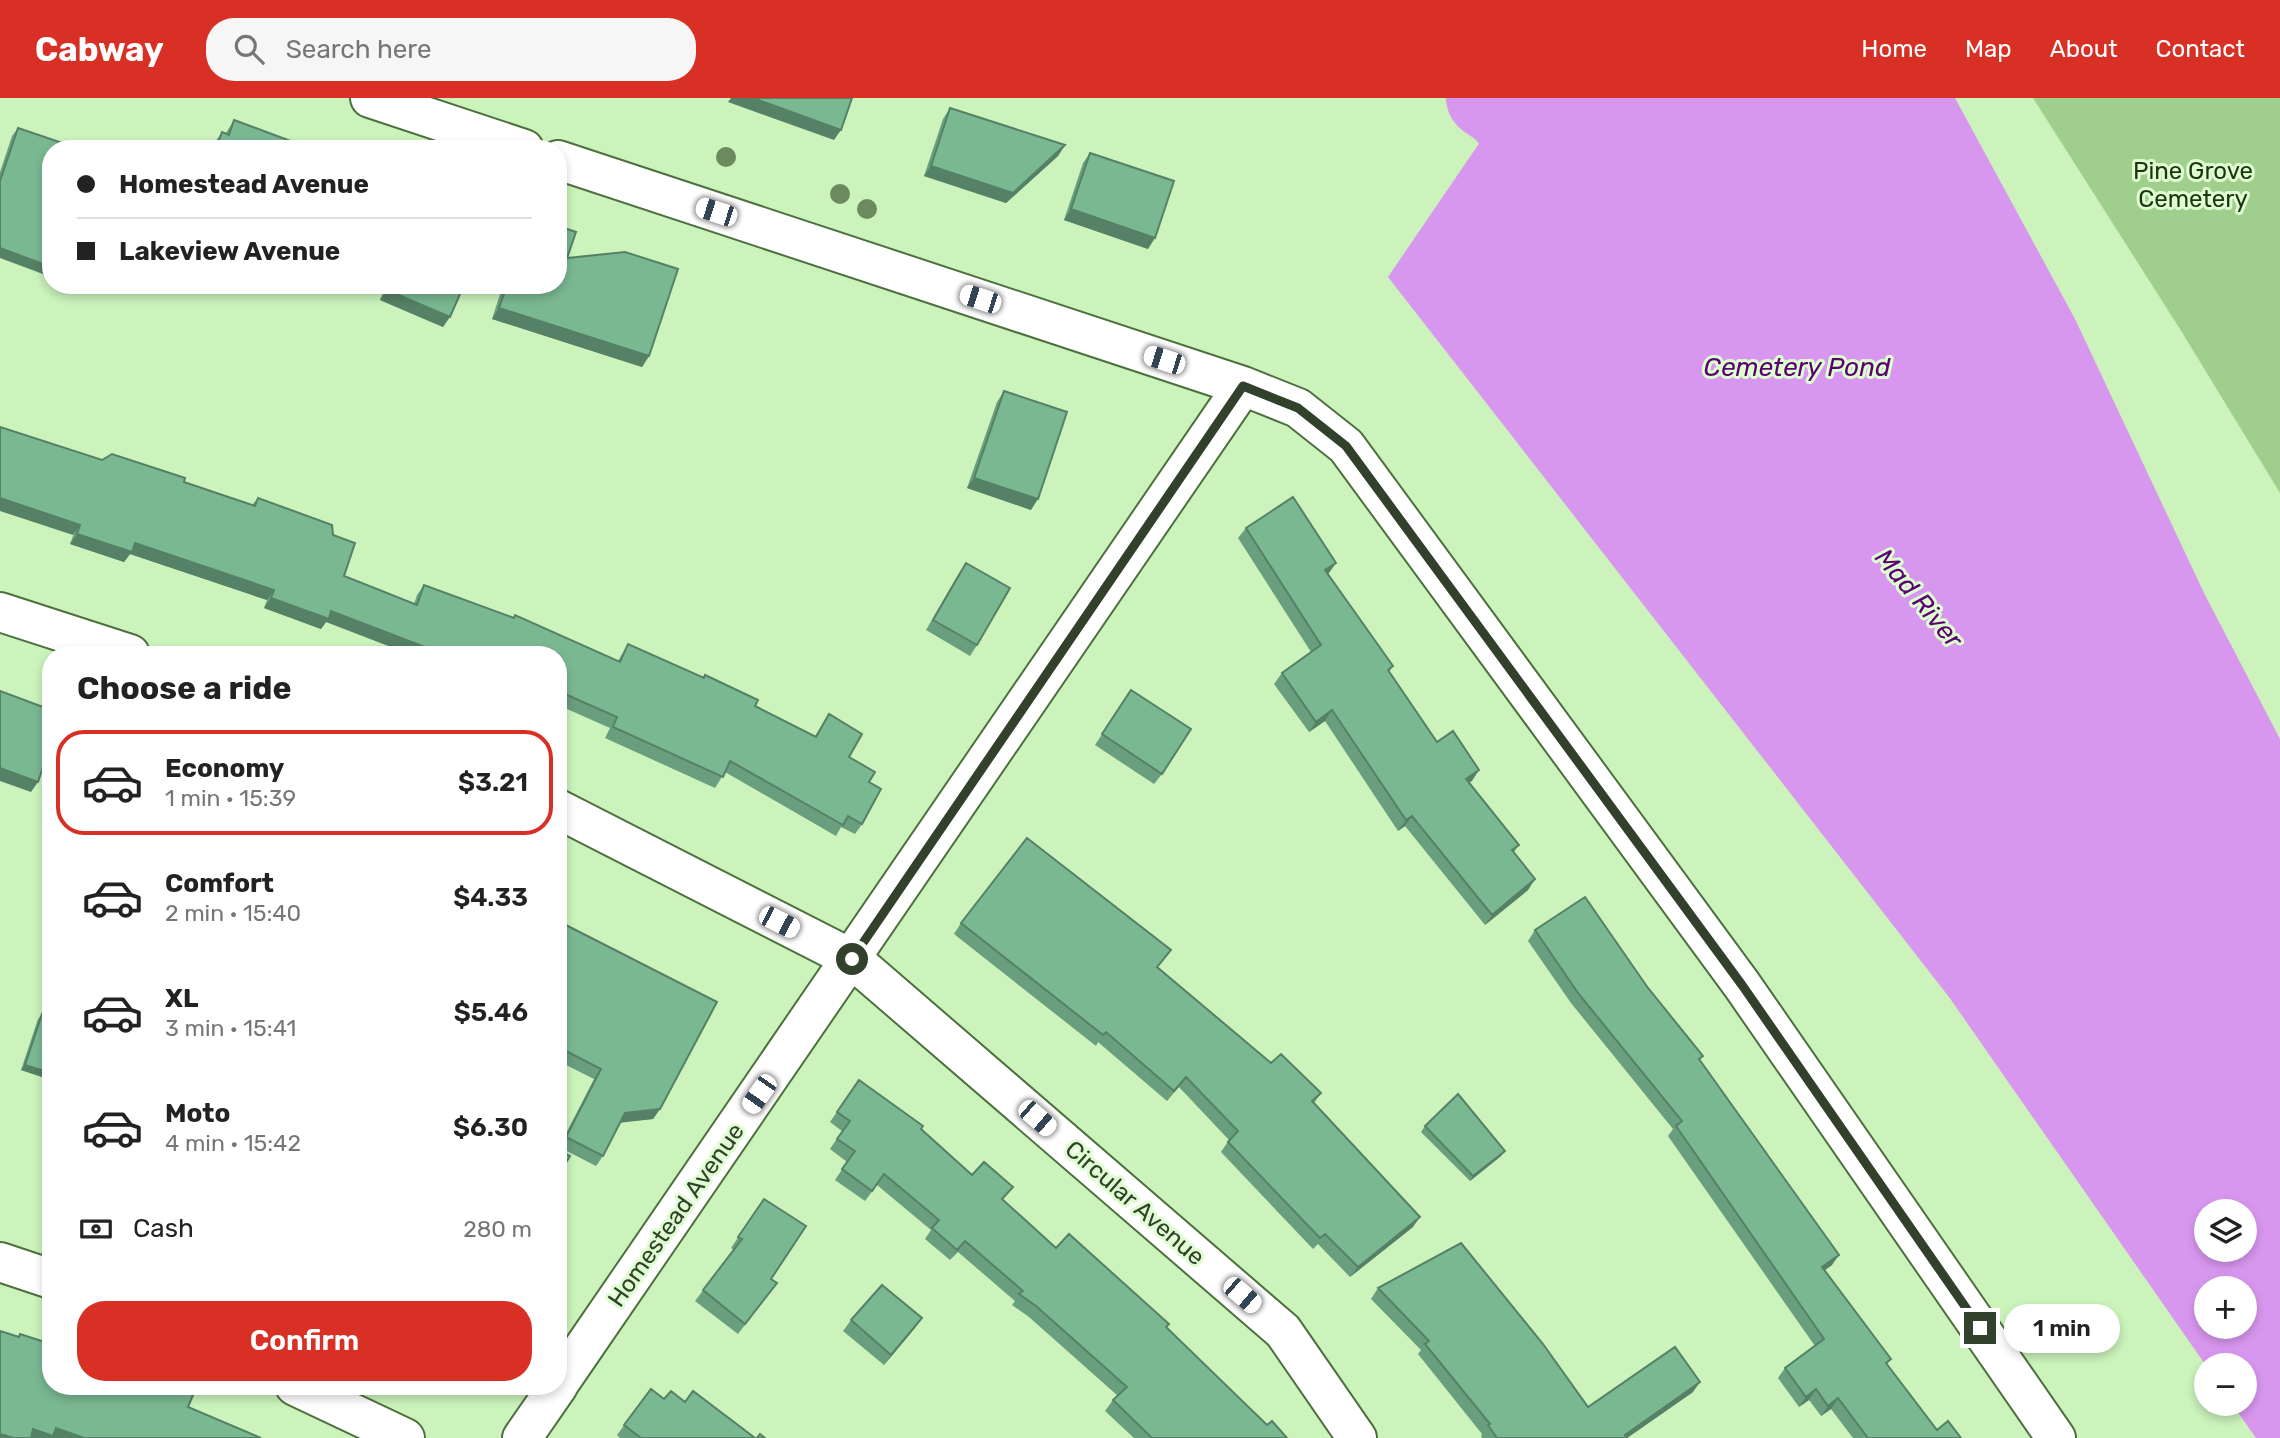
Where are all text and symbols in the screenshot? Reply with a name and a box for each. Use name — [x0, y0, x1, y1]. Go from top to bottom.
search box — [206, 18, 696, 81]
text: Cabway — [35, 30, 164, 69]
icon: search — [230, 30, 268, 68]
text: Search here — [286, 34, 432, 65]
text: Home — [1861, 35, 1927, 63]
text: Map — [1965, 35, 2012, 63]
text: About — [2050, 35, 2118, 63]
text: Contact — [2156, 35, 2245, 63]
park label: Pine Grove Cemetery — [2133, 157, 2253, 213]
text: Homestead Avenue — [119, 169, 369, 200]
car — [693, 196, 740, 228]
text: Lakeview Avenue — [119, 236, 340, 267]
car — [957, 283, 1004, 315]
car — [1141, 344, 1188, 376]
water label: Cemetery Pond — [1704, 352, 1891, 383]
water label: Mad River — [1868, 543, 1970, 655]
text: Choose a ride — [77, 669, 291, 707]
icon: car — [81, 751, 144, 814]
text: Economy — [165, 753, 284, 784]
text: $3.21 — [458, 767, 528, 798]
text: 1 min · 15:39 — [165, 784, 296, 812]
icon: car — [81, 866, 144, 929]
text: Comfort — [165, 868, 274, 899]
text: $4.33 — [453, 882, 528, 913]
text: 2 min · 15:40 — [165, 899, 301, 927]
car — [756, 903, 803, 941]
route start — [836, 943, 868, 975]
icon: car — [81, 981, 144, 1044]
text: XL — [165, 983, 198, 1014]
text: $5.46 — [454, 997, 528, 1028]
text: 3 min · 15:41 — [165, 1014, 296, 1042]
car — [739, 1071, 780, 1117]
icon: car — [81, 1096, 144, 1159]
car — [1015, 1096, 1060, 1140]
text: Moto — [165, 1098, 230, 1129]
text: $6.30 — [453, 1112, 528, 1143]
street label: Homestead Avenue — [602, 1118, 750, 1312]
text: 4 min · 15:42 — [165, 1129, 301, 1157]
street label: Circular Avenue — [1060, 1135, 1210, 1271]
map controls — [2194, 1199, 2257, 1416]
button: layers — [2194, 1199, 2257, 1262]
icon: cash — [77, 1210, 115, 1248]
text: Cash — [133, 1213, 194, 1244]
text: 280 m — [463, 1215, 532, 1243]
car — [1220, 1273, 1265, 1317]
button: + — [2194, 1276, 2257, 1339]
button: Confirm — [77, 1301, 532, 1381]
callout: 1 min — [2004, 1304, 2120, 1352]
route end — [1964, 1312, 1996, 1344]
text: 1 min — [2033, 1314, 2091, 1342]
button: − — [2194, 1353, 2257, 1416]

